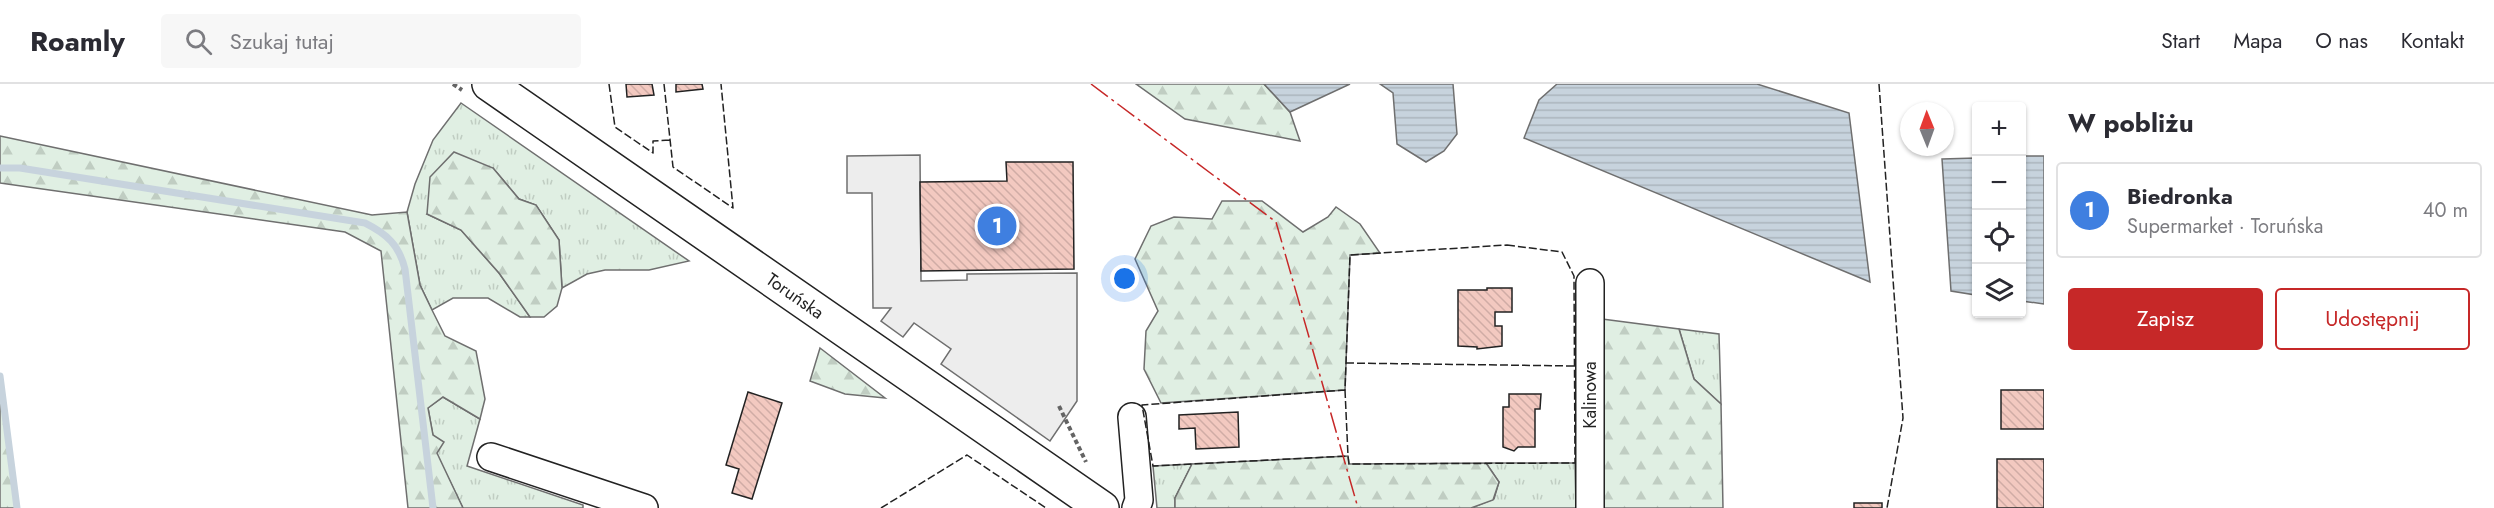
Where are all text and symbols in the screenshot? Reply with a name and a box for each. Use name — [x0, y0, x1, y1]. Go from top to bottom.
search box — [161, 14, 581, 68]
text: Roamly — [30, 21, 125, 62]
icon: search — [182, 25, 215, 58]
text: Szukaj tutaj — [230, 25, 334, 57]
text: Start — [2161, 26, 2200, 56]
text: Mapa — [2233, 26, 2282, 56]
text: O nas — [2315, 26, 2368, 56]
text: Kontakt — [2401, 26, 2464, 56]
north arrow — [1900, 102, 1954, 156]
map controls — [1972, 102, 2026, 318]
button: + — [1972, 102, 2026, 156]
text: W pobliżu — [2068, 104, 2194, 142]
button: − — [1972, 156, 2026, 210]
text: Biedronka — [2127, 180, 2233, 212]
text: 1 — [2084, 196, 2095, 225]
text: 40 m — [2423, 196, 2468, 225]
pin: 1 — [978, 204, 1016, 248]
button: locate — [1972, 210, 2026, 264]
text: Supermarket · Toruńska — [2127, 212, 2323, 241]
your location — [1110, 264, 1139, 293]
button: layers — [1972, 264, 2026, 318]
street label: Toruńska — [761, 267, 829, 325]
button: Zapisz — [2068, 288, 2263, 350]
button: Udostępnij — [2275, 288, 2470, 350]
street label: Kalinowa — [1577, 361, 1603, 429]

